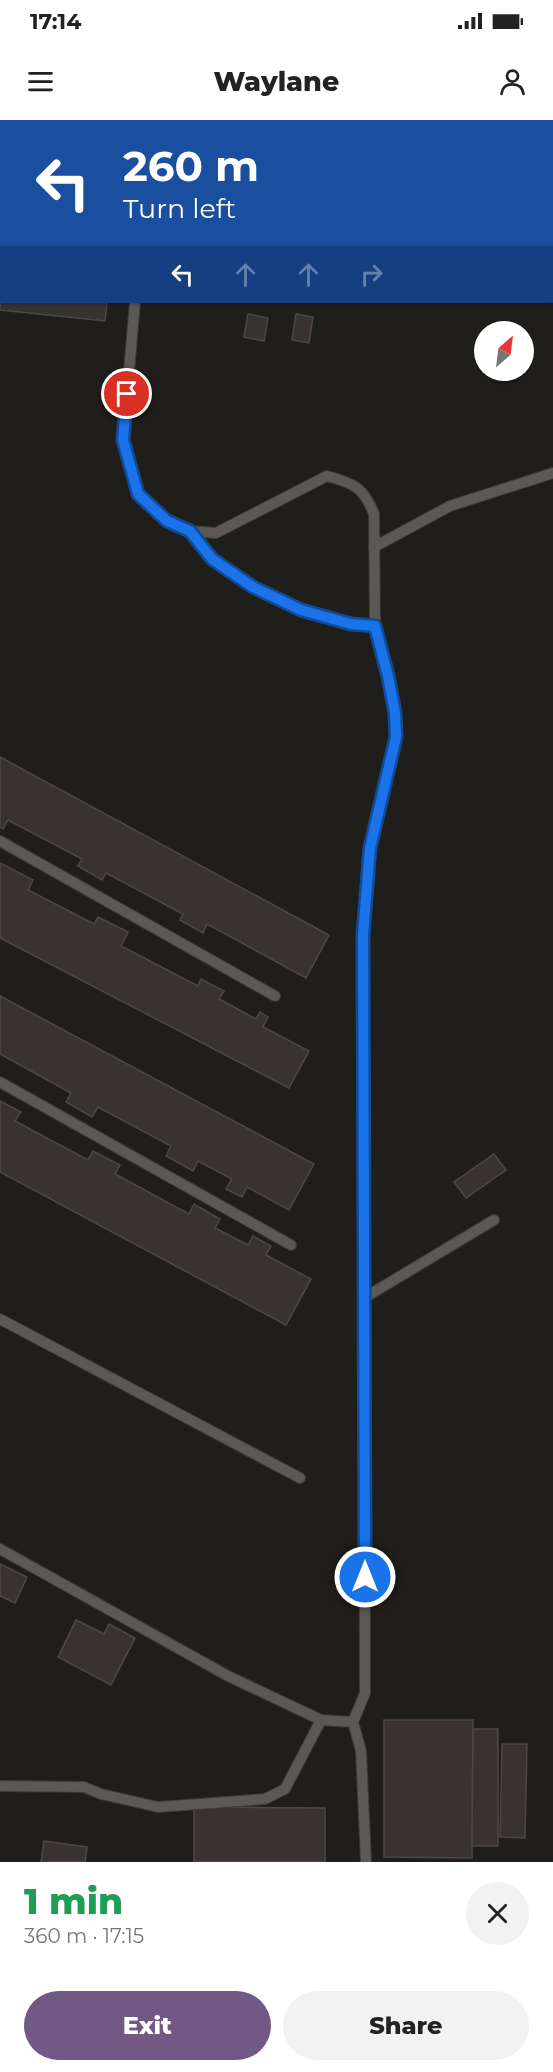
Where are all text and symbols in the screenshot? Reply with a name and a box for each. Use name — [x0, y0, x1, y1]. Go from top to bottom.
text: 17:14 — [30, 8, 81, 35]
icon: menu — [24, 65, 57, 98]
text: Waylane — [214, 65, 339, 98]
icon: person — [496, 65, 529, 98]
text: 260 m — [123, 140, 259, 192]
icon: left — [24, 144, 102, 222]
text: Turn left — [123, 192, 236, 225]
icon: left — [166, 258, 199, 291]
icon: ahead — [229, 258, 262, 291]
icon: ahead — [292, 258, 325, 291]
icon: right — [355, 258, 388, 291]
north arrow — [474, 321, 534, 381]
map controls — [474, 321, 534, 381]
pin — [101, 368, 152, 419]
icon: arrive — [110, 377, 143, 410]
position arrow — [333, 1545, 397, 1609]
text: 1 min — [24, 1879, 123, 1923]
button: close — [466, 1882, 529, 1945]
text: 360 m · 17:15 — [24, 1924, 144, 1948]
button: Exit — [24, 1991, 271, 2060]
button: Share — [283, 1991, 529, 2060]

